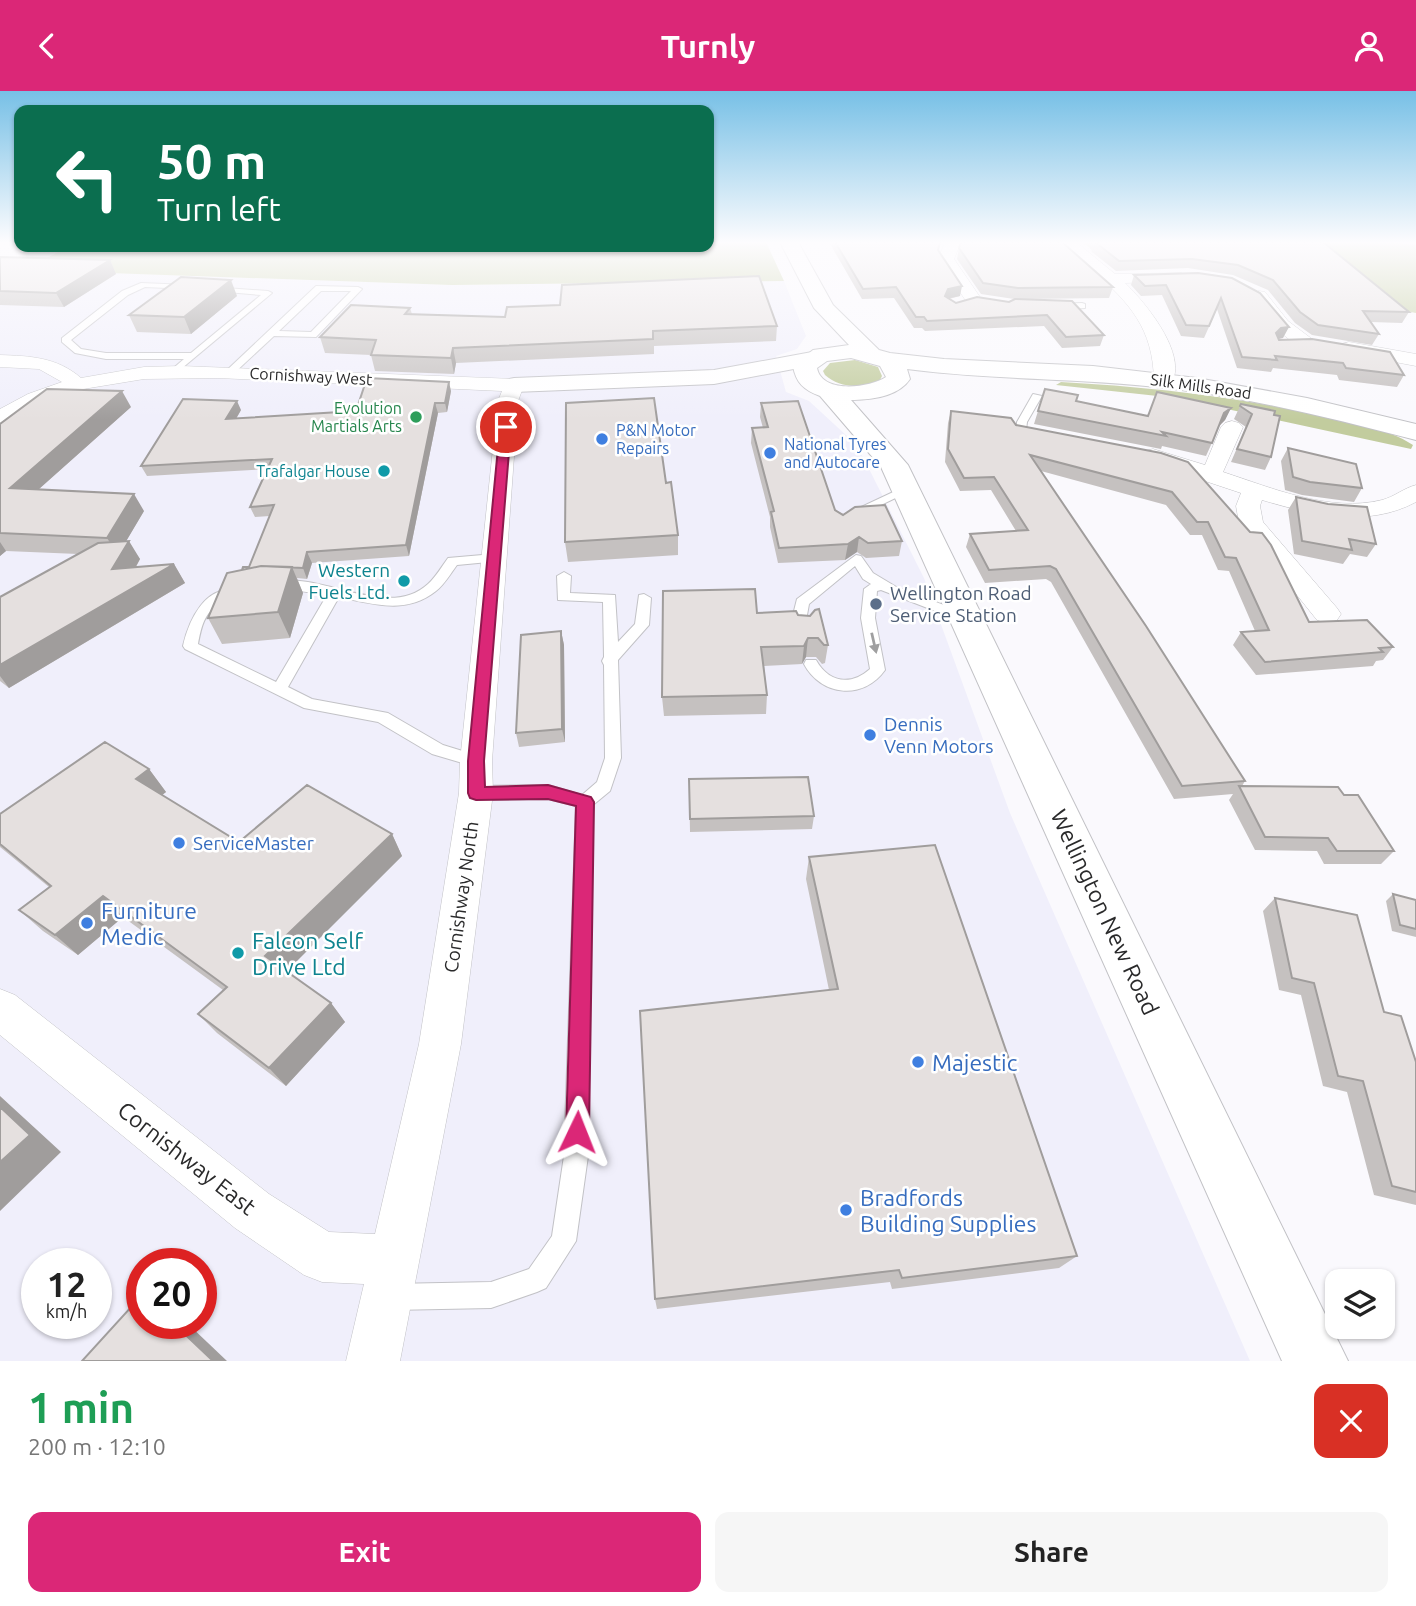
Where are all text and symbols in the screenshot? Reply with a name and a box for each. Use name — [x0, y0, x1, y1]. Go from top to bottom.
icon: back — [28, 27, 66, 65]
icon: person — [1350, 27, 1388, 65]
text: Turnly — [661, 28, 755, 64]
icon: left — [42, 133, 133, 224]
text: 50 m — [157, 133, 266, 188]
text: Turn left — [157, 191, 281, 227]
street label: Cornishway West — [249, 364, 374, 388]
street label: Silk Mills Road — [1149, 370, 1253, 402]
pin — [476, 397, 536, 457]
place label: Evolution Martials Arts — [311, 399, 402, 435]
icon: arrive — [487, 408, 525, 446]
marker: Evolution Martials Arts — [408, 409, 424, 425]
place label: P&N Motor Repairs — [616, 421, 696, 457]
marker: P&N Motor Repairs — [594, 431, 610, 447]
place label: National Tyres and Autocare — [784, 435, 887, 471]
marker: National Tyres and Autocare — [762, 445, 778, 461]
place label: Trafalgar House — [256, 462, 370, 480]
marker: Trafalgar House — [376, 463, 392, 479]
place label: Western Fuels Ltd. — [308, 559, 390, 603]
marker: Western Fuels Ltd. — [396, 573, 412, 589]
place label: Wellington Road Service Station — [890, 582, 1032, 626]
marker: Wellington Road Service Station — [868, 596, 884, 612]
one-way arrow — [869, 632, 880, 654]
place label: Dennis Venn Motors — [884, 713, 994, 757]
marker: Dennis Venn Motors — [862, 727, 878, 743]
street label: Wellington New Road — [1046, 805, 1164, 1019]
street label: Cornishway North — [439, 820, 483, 974]
place label: ServiceMaster — [193, 832, 314, 854]
marker: ServiceMaster — [171, 835, 187, 851]
place label: Furniture Medic — [101, 898, 197, 949]
marker: Furniture Medic — [79, 915, 95, 931]
place label: Falcon Self Drive Ltd — [252, 928, 363, 979]
marker: Falcon Self Drive Ltd — [230, 945, 246, 961]
place label: Majestic — [932, 1050, 1018, 1075]
marker: Majestic — [910, 1054, 926, 1070]
position arrow — [540, 1095, 614, 1169]
street label: Cornishway East — [113, 1097, 261, 1219]
place label: Bradfords Building Supplies — [860, 1185, 1036, 1236]
marker: Bradfords Building Supplies — [838, 1202, 854, 1218]
speed limit sign: 20 — [126, 1248, 217, 1339]
text: 12 — [47, 1264, 86, 1304]
map controls — [1325, 1269, 1395, 1339]
button: layers — [1325, 1269, 1395, 1339]
text: km/h — [46, 1301, 87, 1321]
text: 1 min — [28, 1384, 134, 1431]
button: close — [1314, 1384, 1388, 1458]
text: 200 m · 12:10 — [28, 1434, 166, 1459]
button: Exit — [28, 1512, 701, 1592]
button: Share — [715, 1512, 1388, 1592]

